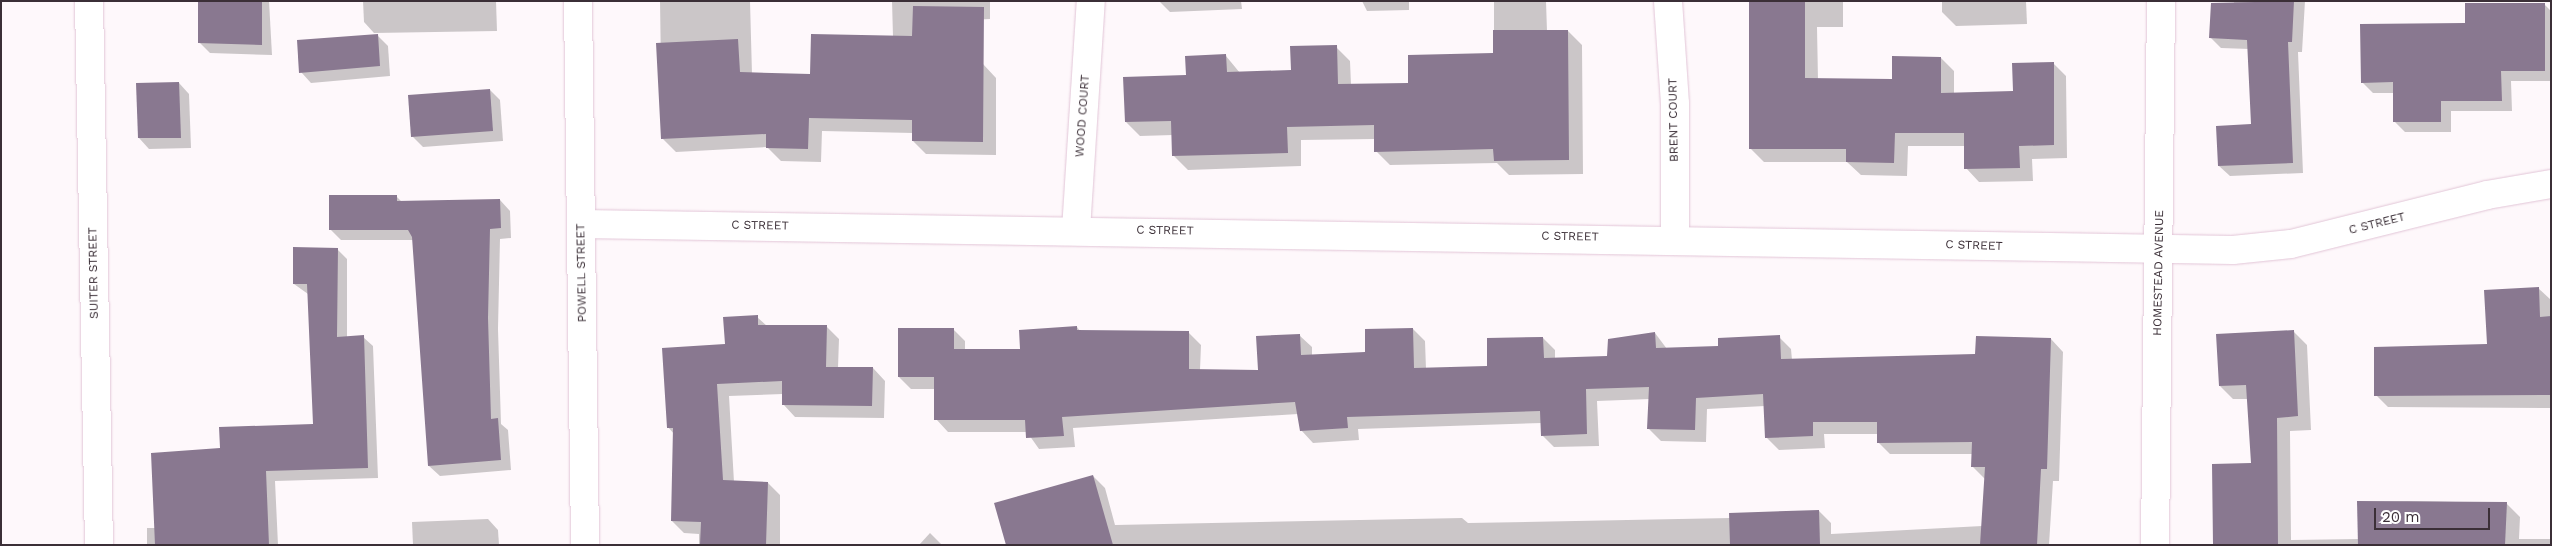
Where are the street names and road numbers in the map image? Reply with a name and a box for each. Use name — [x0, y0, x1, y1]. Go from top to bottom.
street label: WOOD COURT — [1073, 74, 1093, 158]
street label: BRENT COURT — [1666, 78, 1682, 162]
street label: HOMESTEAD AVENUE — [2151, 210, 2167, 336]
street label: C STREET — [2347, 210, 2407, 238]
street label: C STREET — [731, 218, 789, 234]
street label: POWELL STREET — [574, 223, 590, 323]
street label: C STREET — [1136, 223, 1194, 239]
street label: SUITER STREET — [86, 227, 102, 319]
street label: C STREET — [1541, 229, 1599, 245]
street label: C STREET — [1945, 238, 2003, 254]

